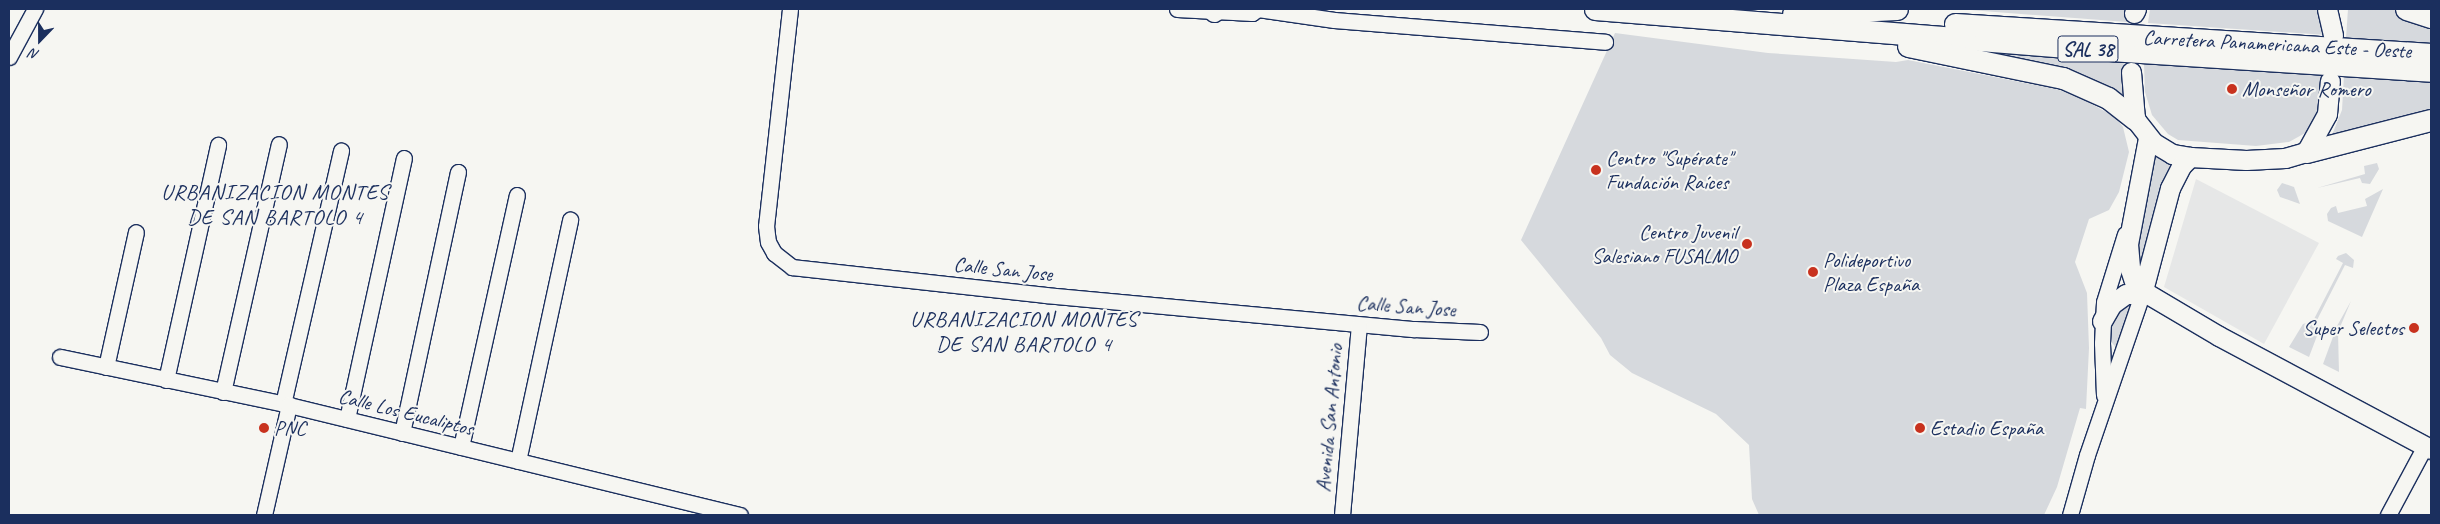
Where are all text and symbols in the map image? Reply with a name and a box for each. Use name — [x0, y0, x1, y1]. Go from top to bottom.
north arrow — [15, 15, 65, 65]
street label: Carretera Panamericana Este - Oeste — [2142, 24, 2412, 64]
road number: SAL 38 — [2057, 32, 2119, 66]
text: N — [27, 45, 41, 64]
place label: Monseñor Romero — [2242, 76, 2370, 102]
marker: Monseñor Romero — [2226, 83, 2238, 95]
place label: Centro "Supérate" Fundación Raíces — [1606, 145, 1732, 195]
marker: Centro "Supérate" Fundación Raíces — [1590, 164, 1602, 176]
district label: URBANIZACION MONTES DE SAN BARTOLO 4 — [160, 179, 390, 230]
place label: Centro Juvenil Salesiano FUSALMO — [1591, 219, 1737, 269]
marker: Centro Juvenil Salesiano FUSALMO — [1741, 238, 1753, 250]
place label: Polideportivo Plaza España — [1823, 247, 1920, 297]
street label: Calle San Jose — [952, 251, 1054, 287]
marker: Polideportivo Plaza España — [1807, 266, 1819, 278]
street label: Calle San Jose — [1356, 290, 1456, 322]
district label: URBANIZACION MONTES DE SAN BARTOLO 4 — [909, 306, 1139, 358]
place label: Super Selectos — [2303, 315, 2404, 341]
marker: Super Selectos — [2408, 322, 2420, 334]
street label: Avenida San Antonio — [1310, 343, 1348, 493]
street label: Calle Los Eucaliptos — [336, 383, 476, 441]
place label: PNC — [274, 415, 306, 441]
place label: Estadio España — [1930, 415, 2043, 441]
marker: PNC — [258, 422, 270, 434]
marker: Estadio España — [1914, 422, 1926, 434]

